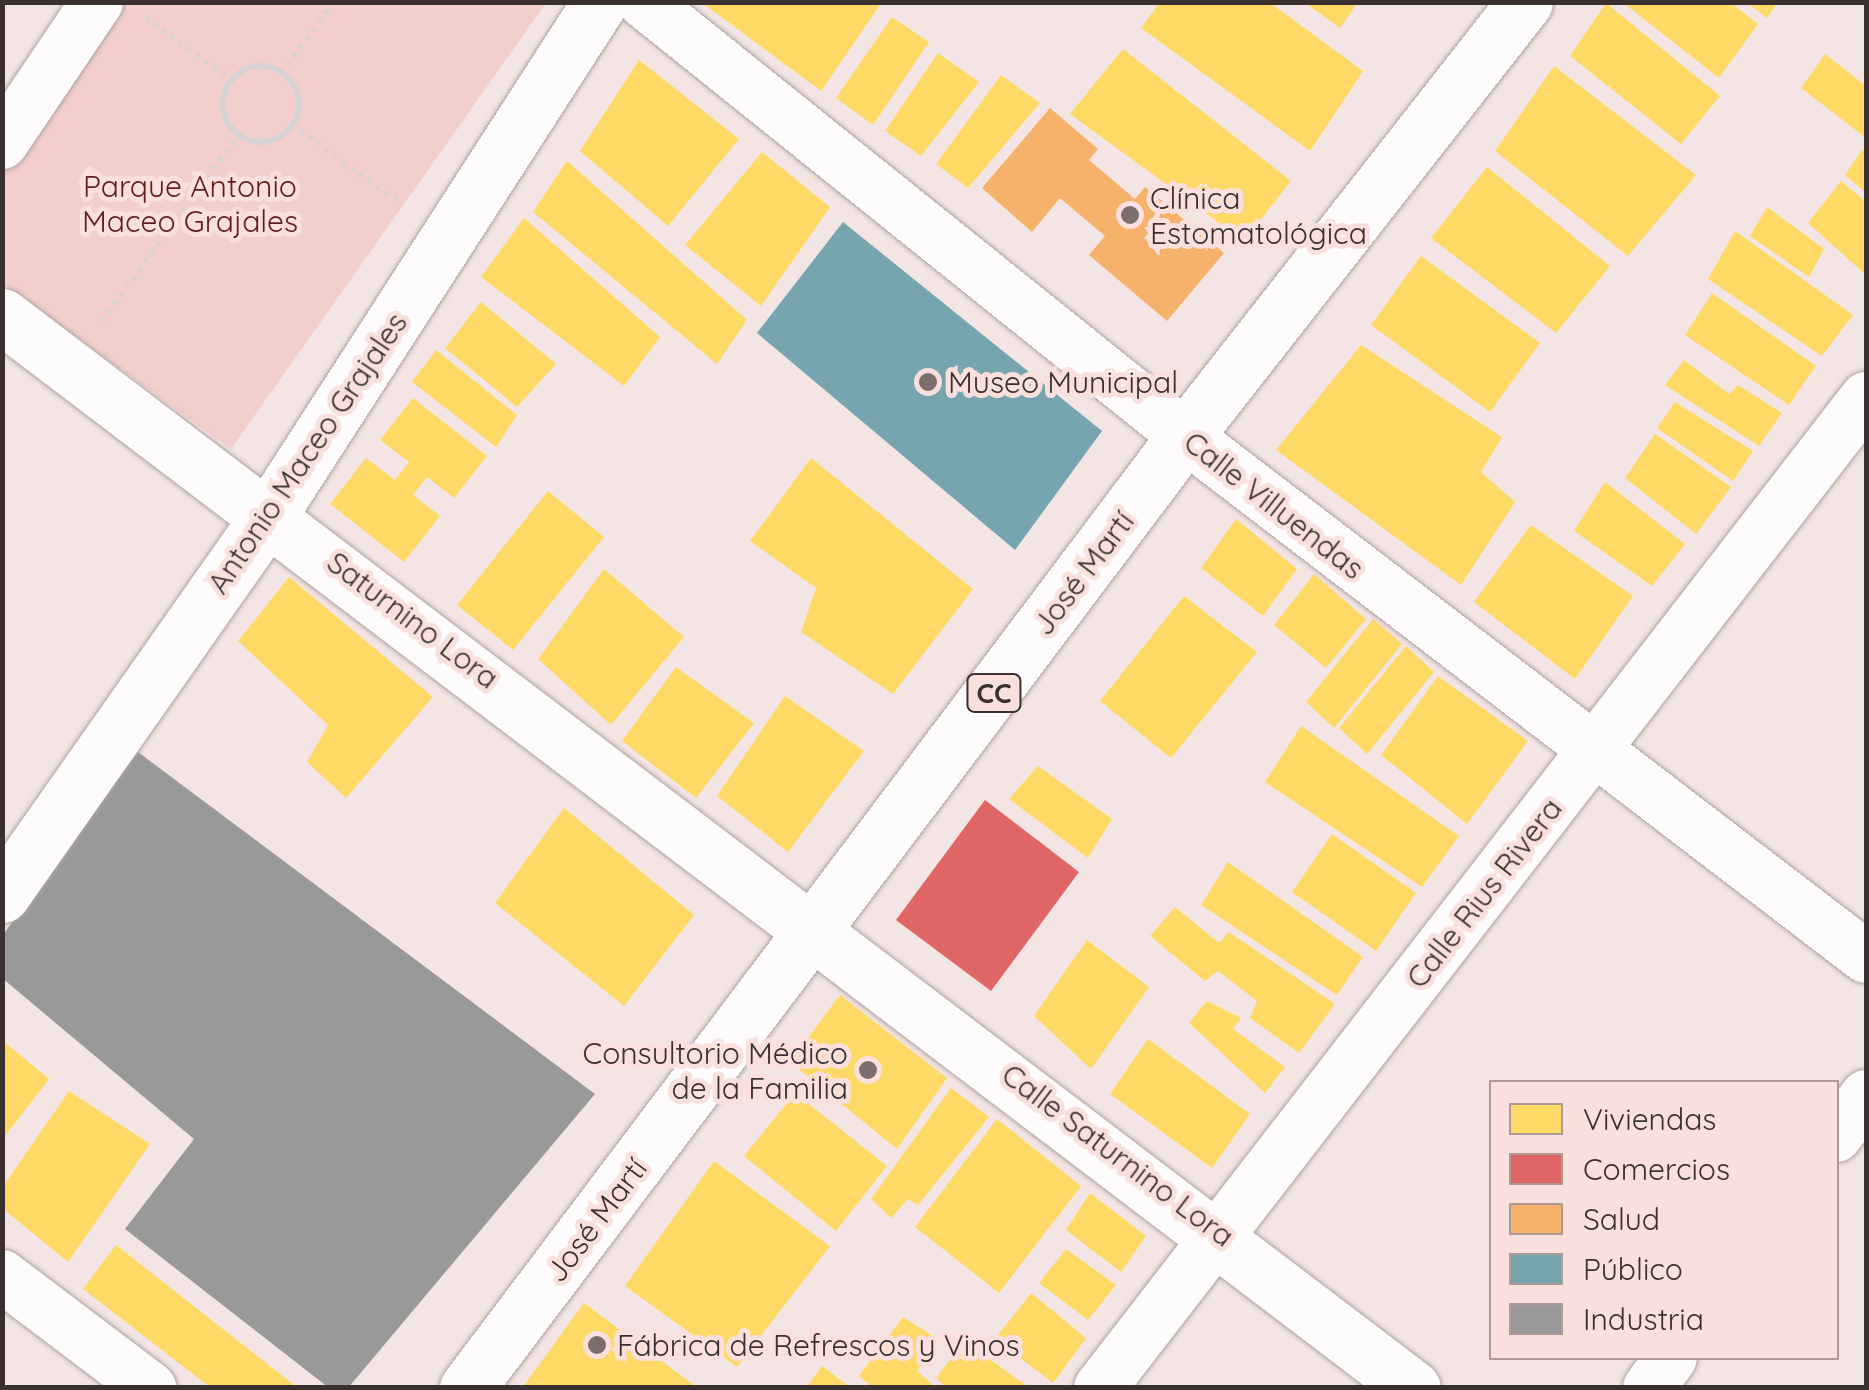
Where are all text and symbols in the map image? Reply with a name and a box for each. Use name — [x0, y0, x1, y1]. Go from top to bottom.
park label: Parque Antonio Maceo Grajales — [82, 168, 298, 238]
place label: Clínica Estomatológica — [1150, 180, 1367, 250]
marker: Clínica Estomatológica — [1119, 204, 1141, 226]
street label: Antonio Maceo Grajales — [200, 306, 414, 600]
place label: Museo Municipal — [948, 364, 1178, 400]
marker: Museo Municipal — [917, 371, 939, 393]
street label: Calle Villuendas — [1177, 424, 1371, 586]
street label: José Martí — [1025, 504, 1141, 642]
street label: Saturnino Lora — [320, 544, 506, 696]
road number: CC — [964, 670, 1024, 716]
street label: Calle Rius Rivera — [1399, 791, 1569, 995]
place label: Consultorio Médico de la Familia — [583, 1035, 848, 1106]
street label: Calle Saturnino Lora — [995, 1056, 1241, 1254]
marker: Consultorio Médico de la Familia — [857, 1059, 879, 1081]
legend — [1489, 1080, 1839, 1360]
text: Viviendas — [1583, 1100, 1716, 1138]
text: Comercios — [1583, 1150, 1730, 1188]
street label: José Martí — [538, 1151, 654, 1289]
text: Salud — [1583, 1200, 1660, 1238]
text: Público — [1583, 1250, 1683, 1288]
text: Industria — [1583, 1300, 1704, 1338]
place label: Fábrica de Refrescos y Vinos — [617, 1327, 1020, 1363]
marker: Fábrica de Refrescos y Vinos — [586, 1334, 608, 1356]

